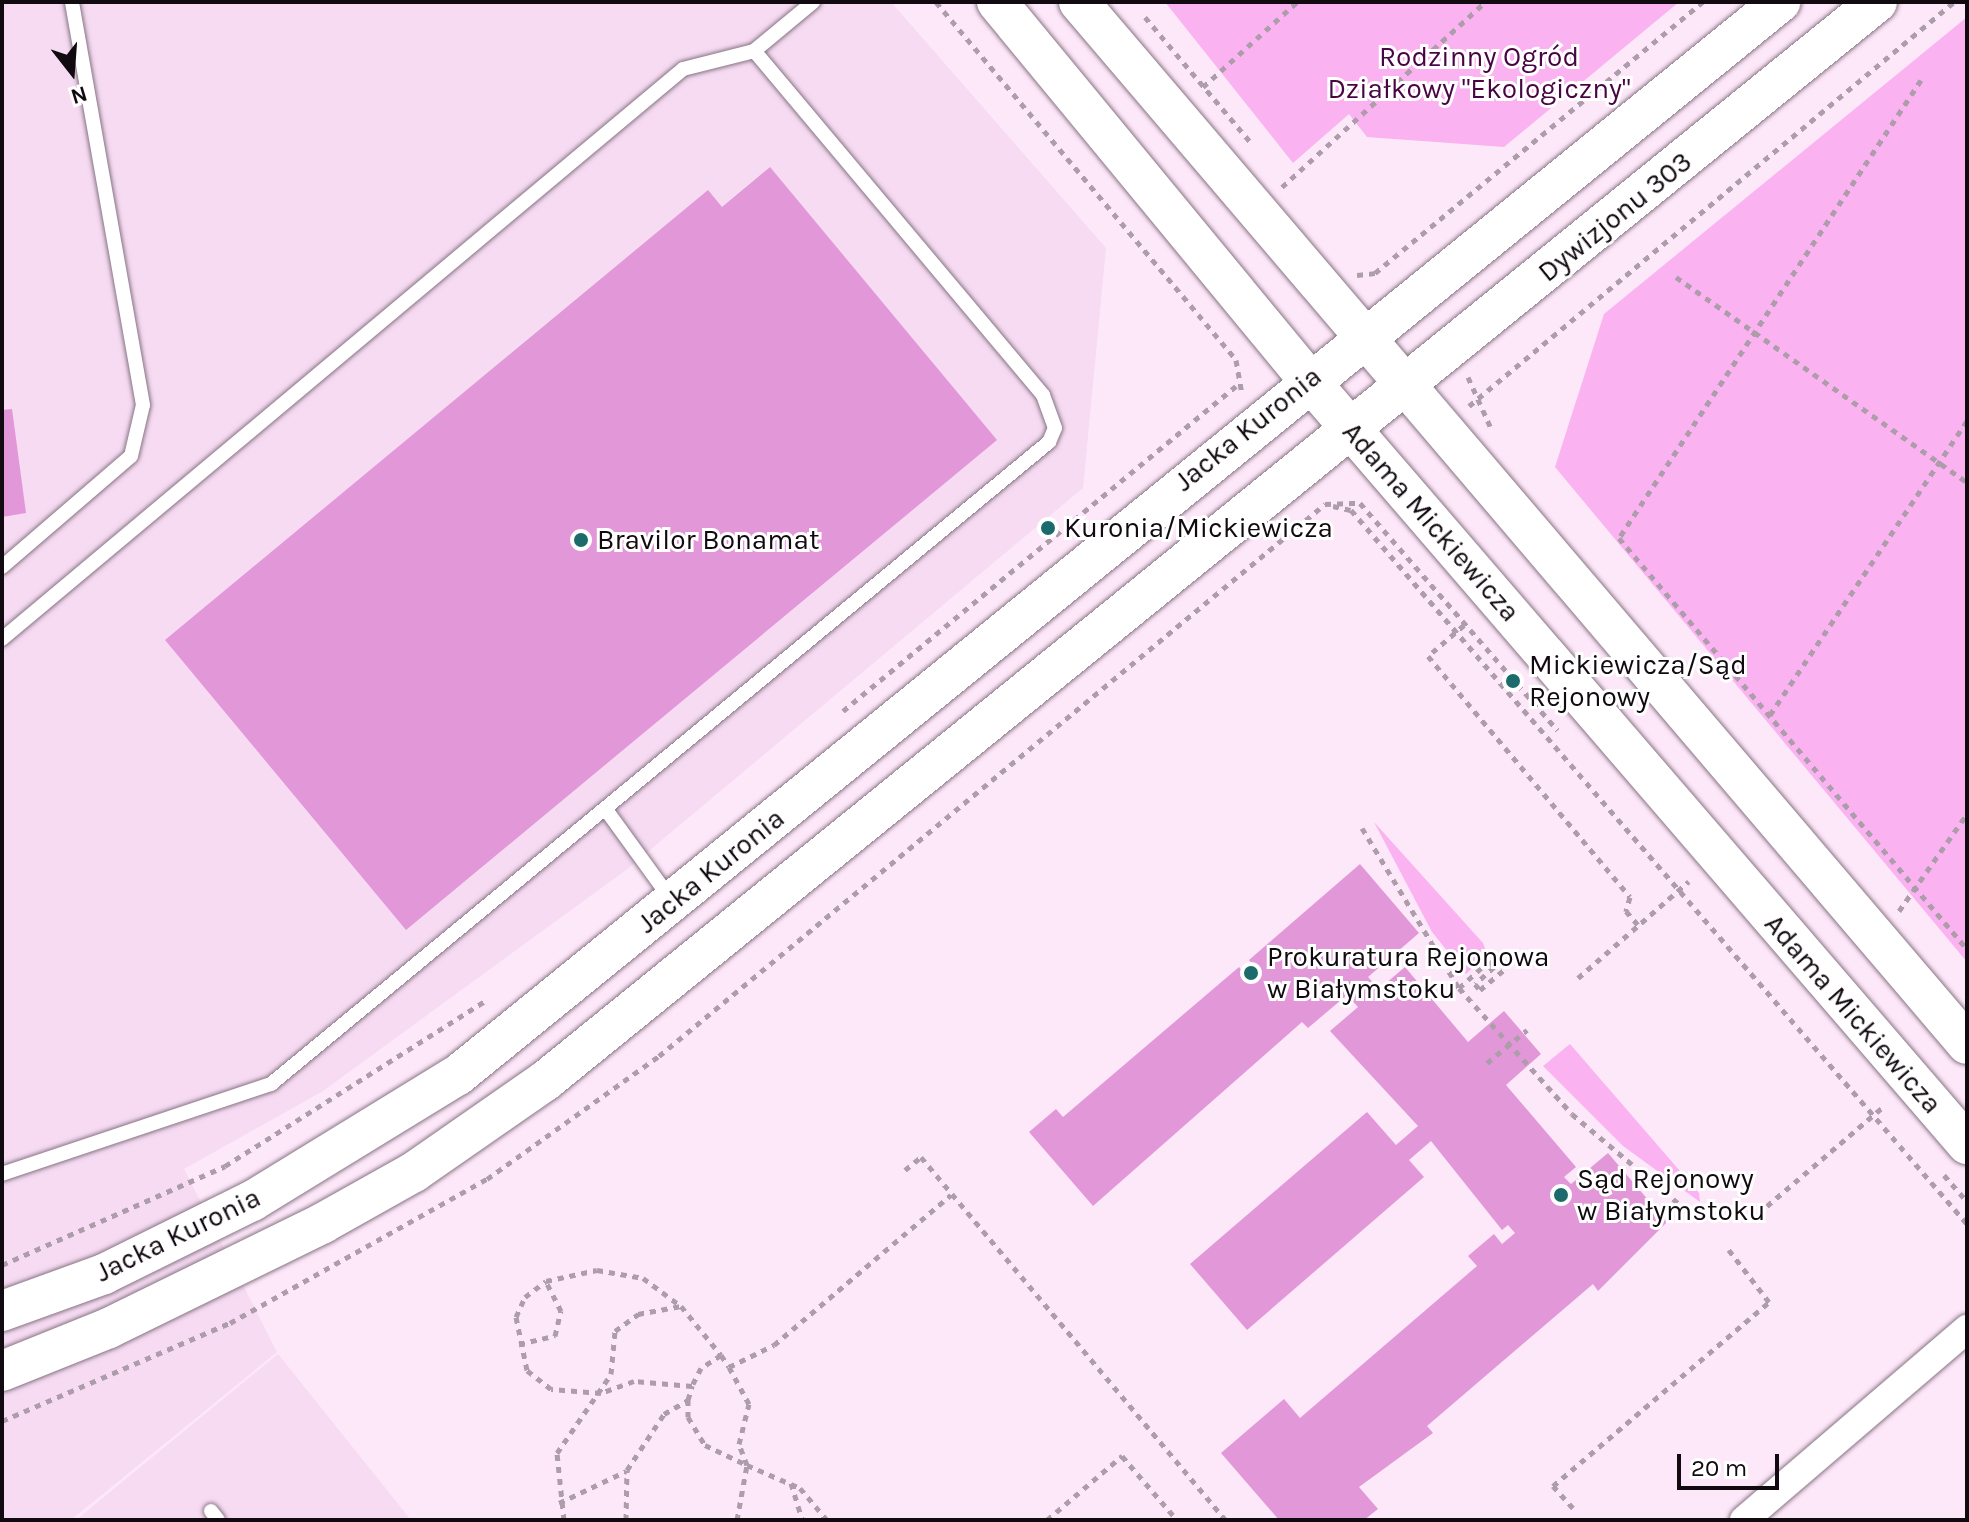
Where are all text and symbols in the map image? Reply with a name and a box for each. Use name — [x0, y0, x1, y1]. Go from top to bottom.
north arrow — [32, 32, 112, 112]
park label: Rodzinny Ogród Działkowy "Ekologiczny" — [1327, 40, 1631, 106]
text: N — [68, 80, 90, 110]
street label: Dywizjonu 303 — [1531, 145, 1699, 289]
street label: Jacka Kuronia — [1168, 360, 1328, 498]
street label: Adama Mickiewicza — [1335, 415, 1527, 629]
place label: Kuronia/Mickiewicza — [1064, 511, 1333, 545]
marker: Kuronia/Mickiewicza — [1039, 519, 1057, 537]
place label: Bravilor Bonamat — [597, 523, 819, 557]
marker: Bravilor Bonamat — [572, 531, 590, 549]
place label: Mickiewicza/Sąd Rejonowy — [1529, 648, 1747, 714]
marker: Mickiewicza/Sąd Rejonowy — [1504, 672, 1522, 690]
street label: Jacka Kuronia — [631, 802, 791, 940]
street label: Adama Mickiewicza — [1757, 907, 1949, 1121]
place label: Prokuratura Rejonowa w Białymstoku — [1267, 940, 1549, 1006]
marker: Prokuratura Rejonowa w Białymstoku — [1242, 964, 1260, 982]
place label: Sąd Rejonowy w Białymstoku — [1577, 1162, 1765, 1228]
street label: Jacka Kuronia — [90, 1181, 266, 1289]
marker: Sąd Rejonowy w Białymstoku — [1552, 1186, 1570, 1204]
scale bar — [1681, 1438, 1783, 1488]
text: 20 m — [1691, 1454, 1747, 1482]

